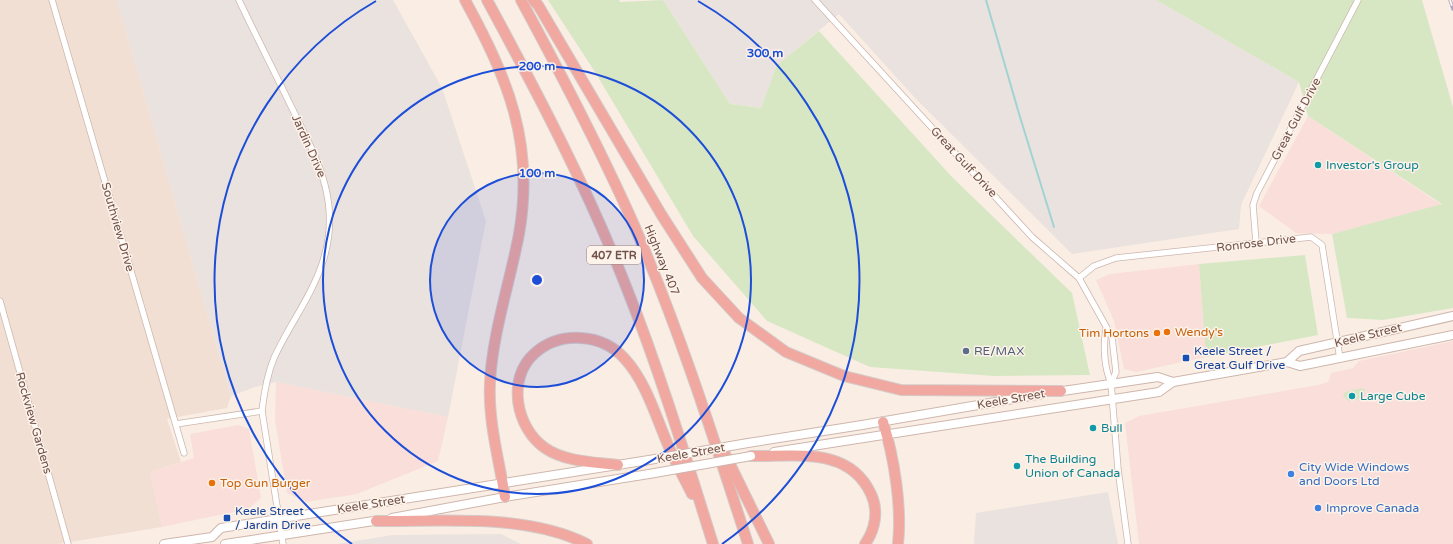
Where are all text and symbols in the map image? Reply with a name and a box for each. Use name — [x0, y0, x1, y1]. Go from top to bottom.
text: 300 m — [747, 46, 783, 60]
text: 200 m — [519, 59, 555, 73]
street label: Great Gulf Drive — [1268, 75, 1324, 163]
street label: Jardin Drive — [289, 112, 329, 180]
street label: Great Gulf Drive — [928, 124, 1000, 200]
place label: Investor's Group — [1326, 158, 1419, 172]
marker: Investor's Group — [1313, 160, 1323, 170]
text: 100 m — [519, 166, 555, 180]
street label: Southview Drive — [99, 181, 137, 273]
street label: Highway 407 — [641, 223, 683, 297]
street label: Ronrose Drive — [1215, 231, 1297, 255]
road number: 407 ETR — [587, 246, 641, 264]
centre of rings — [530, 273, 544, 287]
street label: Keele Street — [1333, 320, 1403, 350]
place label: Wendy's — [1175, 325, 1223, 339]
place label: Tim Hortons — [1079, 326, 1149, 340]
marker: Wendy's — [1162, 327, 1172, 337]
marker: Tim Hortons — [1152, 328, 1162, 338]
place label: RE/MAX — [974, 344, 1024, 358]
place label: Keele Street / Great Gulf Drive — [1194, 344, 1285, 372]
marker: RE/MAX — [961, 346, 971, 356]
marker: Keele Street / Great Gulf Drive — [1181, 353, 1191, 363]
street label: Rockview Gardens — [13, 371, 55, 476]
street label: Keele Street — [976, 386, 1047, 412]
place label: Large Cube — [1360, 389, 1426, 403]
marker: Large Cube — [1347, 391, 1357, 401]
place label: Bull — [1101, 421, 1123, 435]
marker: Bull — [1088, 423, 1098, 433]
street label: Keele Street — [656, 440, 727, 466]
place label: The Building Union of Canada — [1025, 452, 1120, 480]
place label: City Wide Windows and Doors Ltd — [1299, 460, 1409, 488]
marker: The Building Union of Canada — [1012, 461, 1022, 471]
marker: City Wide Windows and Doors Ltd — [1286, 469, 1296, 479]
place label: Top Gun Burger — [220, 476, 311, 490]
marker: Top Gun Burger — [207, 478, 217, 488]
street label: Keele Street — [336, 492, 406, 516]
place label: Improve Canada — [1326, 501, 1419, 515]
marker: Improve Canada — [1313, 503, 1323, 513]
place label: Keele Street / Jardin Drive — [235, 504, 311, 532]
marker: Keele Street / Jardin Drive — [222, 513, 232, 523]

